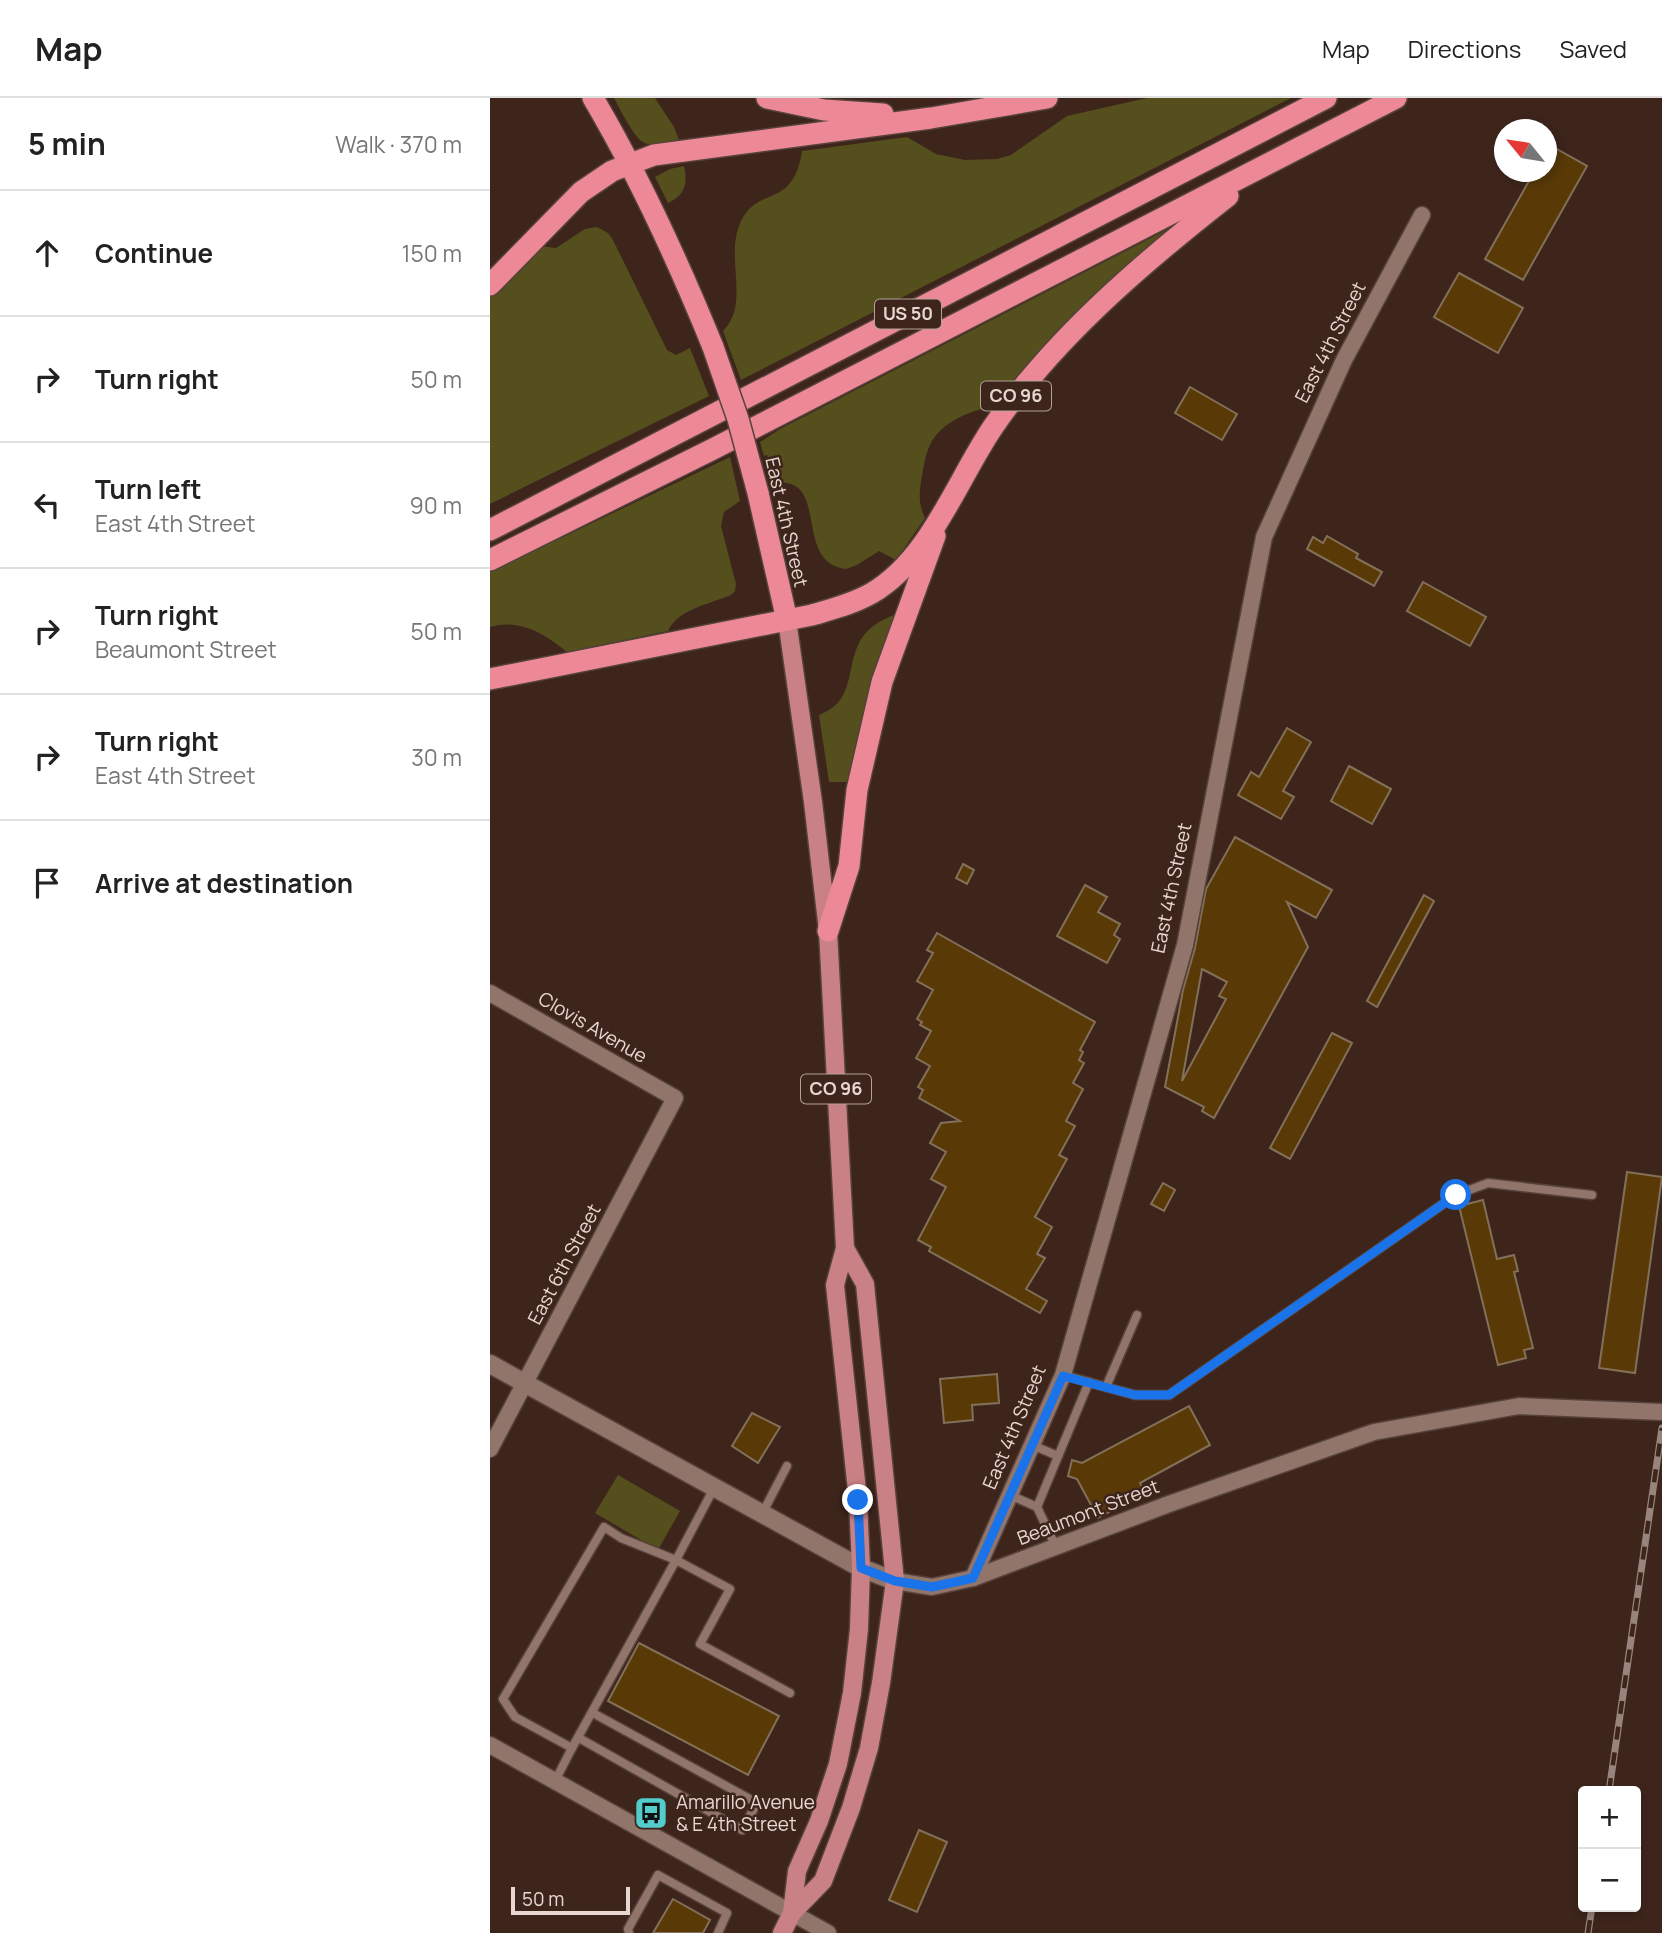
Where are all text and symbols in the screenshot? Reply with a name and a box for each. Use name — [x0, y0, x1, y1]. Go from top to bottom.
text: Map — [35, 26, 103, 71]
text: Map — [1322, 32, 1370, 65]
text: Directions — [1408, 32, 1521, 65]
text: Saved — [1559, 32, 1627, 65]
north arrow — [1494, 119, 1557, 182]
text: 5 min — [28, 123, 106, 164]
text: Walk · 370 m — [335, 128, 462, 160]
icon: ahead — [28, 234, 66, 272]
text: Continue — [95, 235, 213, 271]
text: 150 m — [402, 237, 462, 269]
street label: East 4th Street — [1288, 277, 1372, 407]
road number: US 50 — [875, 300, 941, 328]
icon: right — [28, 360, 66, 398]
text: Turn right — [95, 361, 219, 397]
text: 50 m — [411, 363, 462, 395]
road number: CO 96 — [981, 382, 1051, 410]
street label: East 4th Street — [759, 455, 815, 589]
text: Turn left — [95, 471, 202, 507]
icon: left — [28, 486, 66, 524]
text: 90 m — [410, 489, 462, 521]
text: East 4th Street — [95, 507, 255, 539]
text: Turn right — [95, 597, 219, 633]
icon: right — [28, 612, 66, 650]
text: 50 m — [411, 615, 462, 647]
text: Beaumont Street — [95, 633, 277, 665]
text: Turn right — [95, 723, 219, 759]
icon: right — [28, 738, 66, 776]
text: 30 m — [411, 741, 462, 773]
text: East 4th Street — [95, 759, 255, 791]
street label: East 4th Street — [1145, 821, 1197, 955]
icon: arrive — [28, 864, 66, 902]
text: Arrive at destination — [95, 865, 353, 901]
street label: Clovis Avenue — [534, 985, 652, 1069]
road number: CO 96 — [801, 1074, 871, 1104]
route start — [1440, 1179, 1471, 1210]
street label: East 6th Street — [521, 1199, 607, 1329]
street label: East 4th Street — [976, 1361, 1052, 1493]
street label: Beaumont Street — [1013, 1473, 1163, 1551]
route end — [842, 1484, 873, 1515]
map controls — [1578, 1786, 1641, 1912]
button: + — [1578, 1786, 1641, 1849]
place label: Amarillo Avenue & E 4th Street — [676, 1789, 815, 1837]
bus stop icon: Amarillo Avenue & E 4th Street — [632, 1794, 670, 1832]
button: − — [1578, 1849, 1641, 1912]
scale bar — [511, 1884, 630, 1916]
text: 50 m — [522, 1886, 564, 1912]

